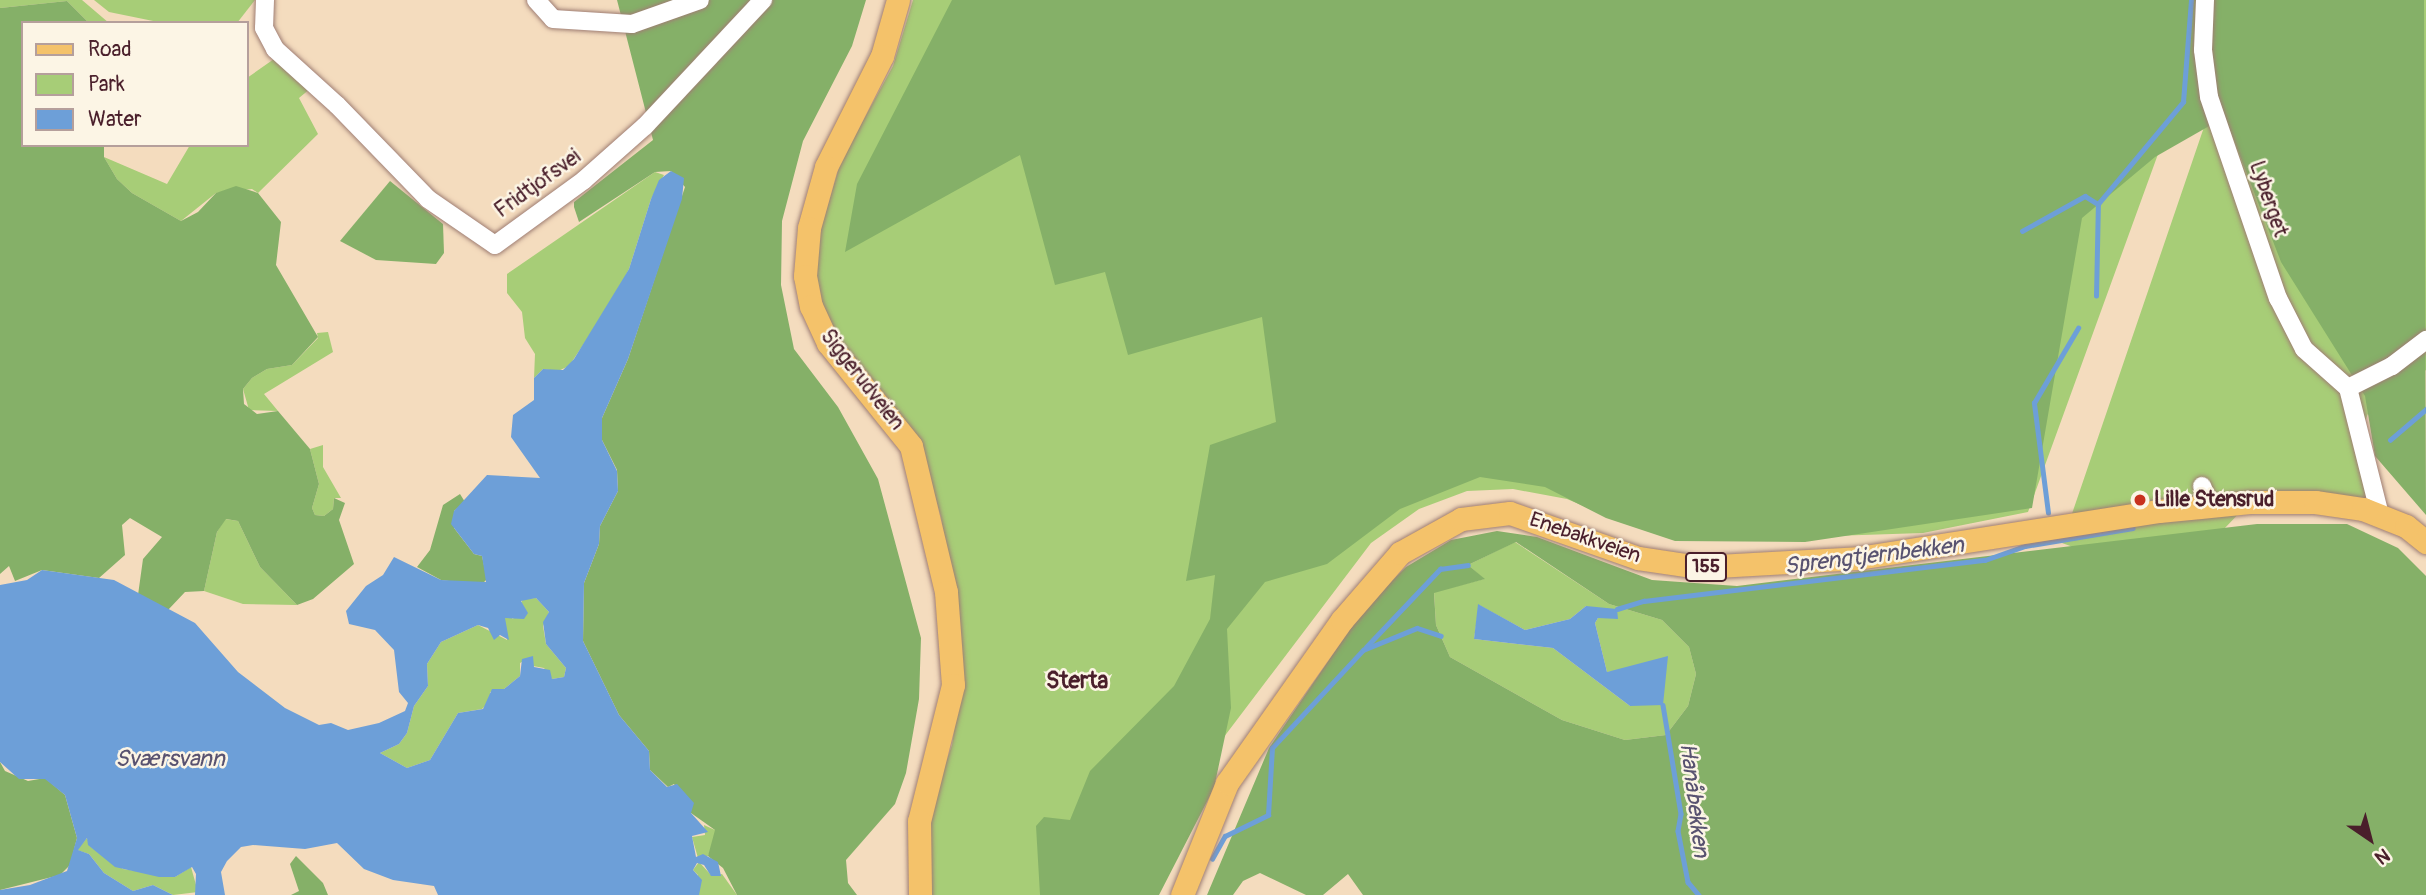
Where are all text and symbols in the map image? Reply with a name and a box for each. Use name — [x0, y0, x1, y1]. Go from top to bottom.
legend — [21, 21, 248, 147]
text: Road — [88, 36, 132, 63]
text: Park — [88, 71, 125, 98]
text: Water — [88, 106, 141, 133]
street label: Fridtjofsvei — [490, 144, 586, 224]
street label: Lyberget — [2243, 158, 2293, 240]
street label: Siggerudveien — [815, 325, 909, 435]
place label: Lille Stensrud — [2154, 487, 2274, 513]
marker: Lille Stensrud — [2132, 492, 2148, 508]
street label: Enebakkveien — [1526, 507, 1644, 569]
water label: Sprengtjernbekken — [1783, 531, 1965, 581]
road number: 155 — [1683, 552, 1729, 582]
district label: Sterta — [1046, 667, 1108, 695]
water label: Hanåbekken — [1673, 741, 1715, 859]
water label: Sværsvann — [115, 745, 225, 773]
north arrow — [2335, 804, 2405, 874]
text: N — [2370, 843, 2394, 870]

